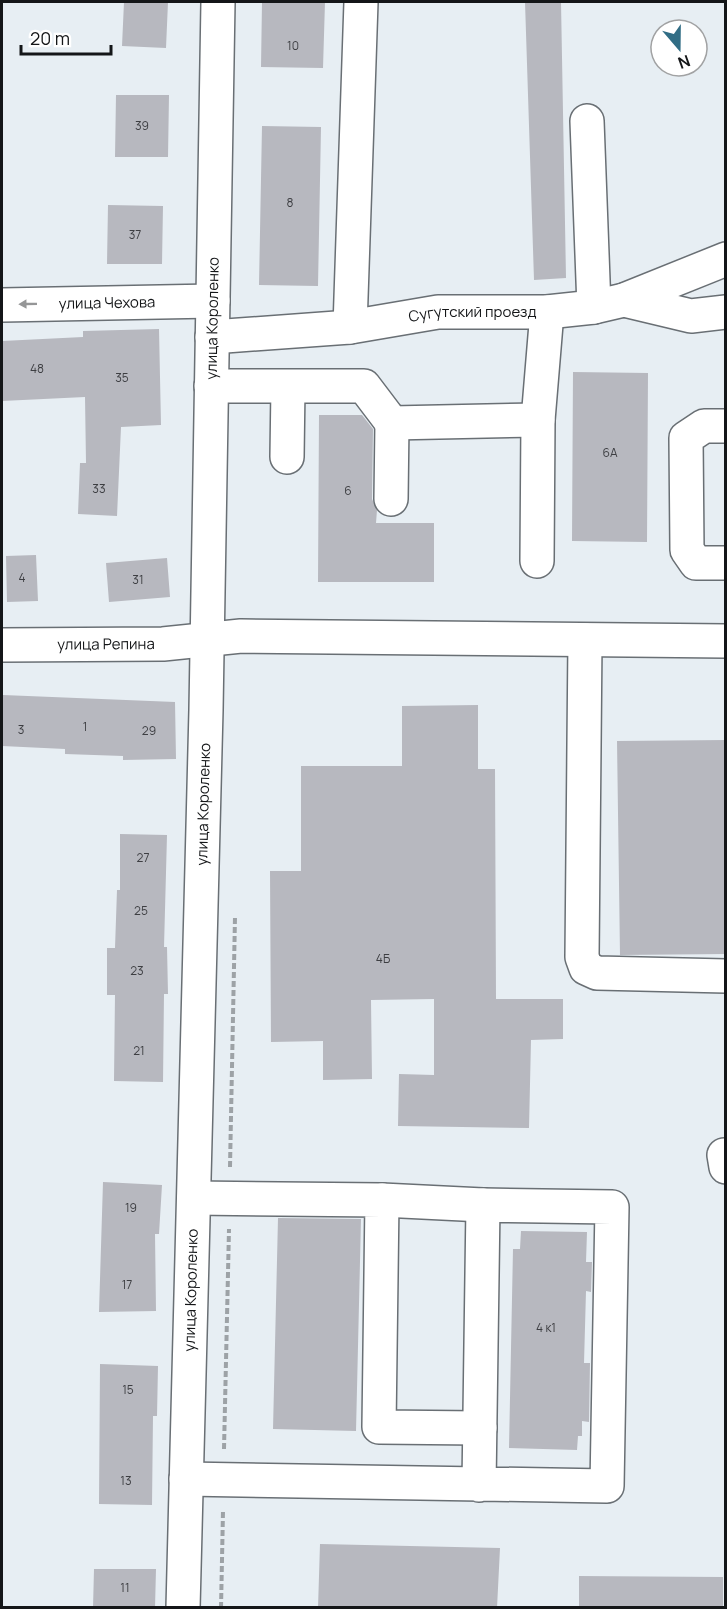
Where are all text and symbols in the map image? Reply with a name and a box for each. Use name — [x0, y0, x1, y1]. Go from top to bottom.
scale bar — [21, 18, 111, 56]
north arrow — [649, 18, 709, 78]
text: 20 m — [30, 26, 70, 50]
house number: 10 — [287, 37, 299, 54]
text: N — [675, 50, 693, 74]
house number: 39 — [135, 117, 149, 134]
house number: 8 — [287, 194, 294, 211]
house number: 37 — [129, 226, 141, 243]
street label: улица Короленко — [201, 257, 224, 380]
street label: улица Чехова — [59, 291, 155, 314]
one-way arrow — [19, 300, 38, 309]
street label: Сугутский проезд — [407, 301, 536, 327]
house number: 48 — [30, 360, 44, 377]
house number: 35 — [115, 369, 129, 386]
house number: 6А — [602, 444, 618, 461]
house number: 33 — [92, 480, 106, 497]
house number: 6 — [344, 482, 352, 499]
house number: 4 — [18, 569, 26, 586]
house number: 31 — [132, 571, 144, 588]
street label: улица Репина — [57, 633, 155, 655]
house number: 1 — [83, 718, 87, 735]
house number: 3 — [18, 721, 24, 738]
house number: 29 — [142, 722, 156, 739]
street label: улица Короленко — [191, 742, 215, 866]
house number: 27 — [137, 849, 149, 866]
house number: 25 — [134, 902, 148, 919]
house number: 4Б — [376, 950, 390, 967]
house number: 23 — [130, 962, 144, 979]
house number: 21 — [133, 1042, 145, 1059]
house number: 19 — [125, 1199, 137, 1216]
street label: улица Короленко — [179, 1228, 203, 1352]
house number: 17 — [122, 1276, 132, 1293]
house number: 4 к1 — [536, 1319, 556, 1336]
house number: 15 — [122, 1381, 134, 1398]
house number: 13 — [120, 1472, 132, 1489]
house number: 11 — [120, 1579, 130, 1596]

